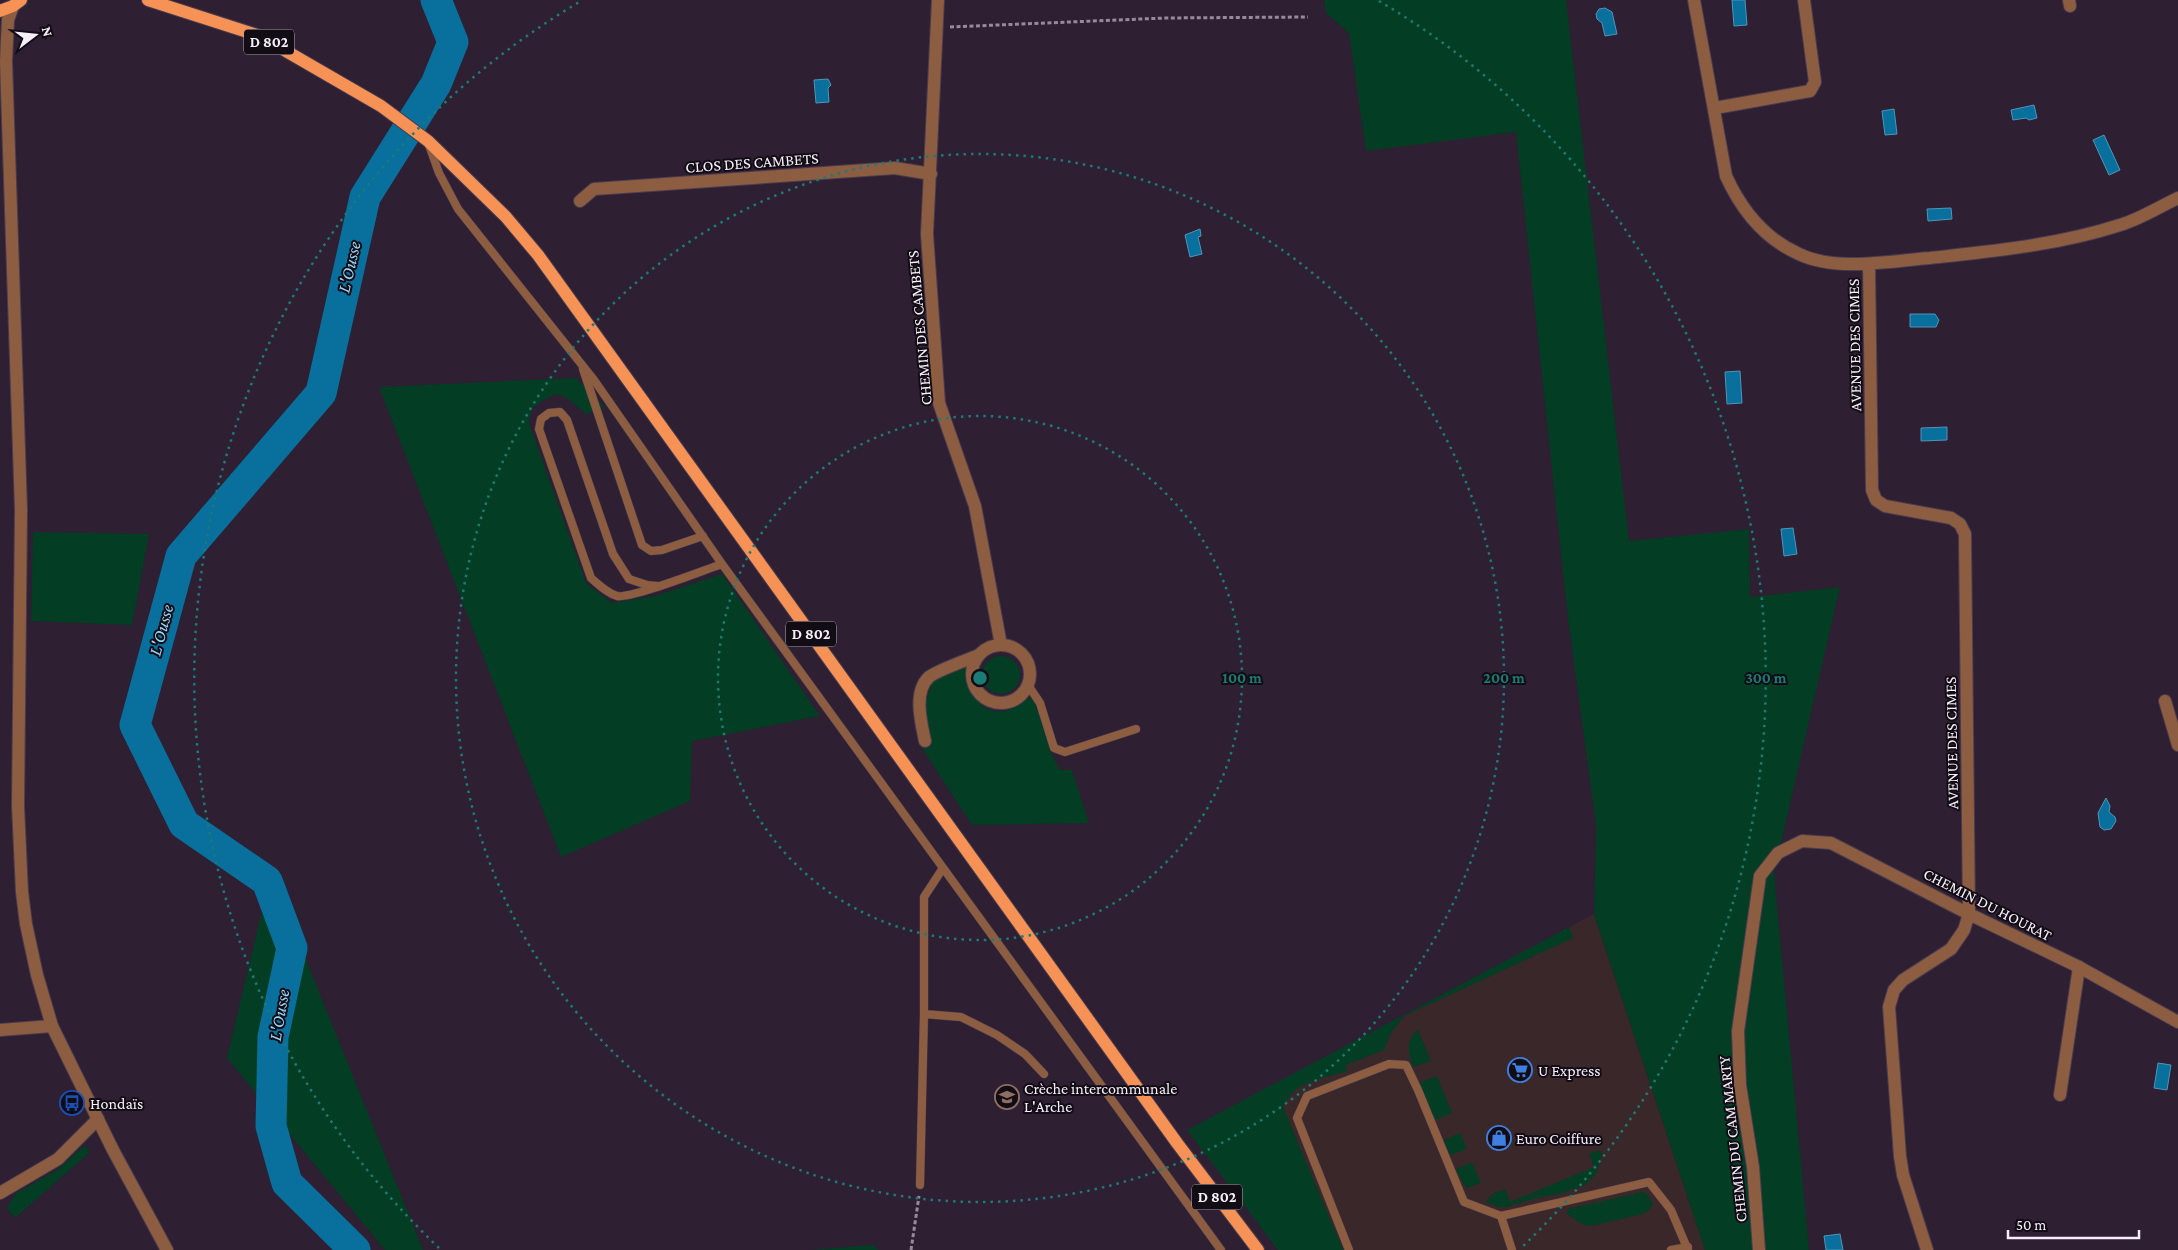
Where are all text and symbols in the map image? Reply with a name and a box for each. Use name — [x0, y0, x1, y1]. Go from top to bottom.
north arrow — [10, 10, 60, 60]
text: N — [38, 25, 57, 39]
road number: D 802 — [244, 30, 294, 54]
street label: CLOS DES CAMBETS — [685, 149, 819, 176]
water label: L'Ousse — [333, 239, 365, 295]
street label: CHEMIN DES CAMBETS — [904, 250, 935, 406]
street label: AVENUE DES CIMES — [1845, 278, 1864, 412]
water label: L'Ousse — [145, 602, 177, 658]
road number: D 802 — [786, 622, 836, 646]
centre of rings — [971, 669, 989, 687]
text: 100 m — [1222, 670, 1262, 686]
text: 200 m — [1483, 670, 1525, 686]
text: 300 m — [1745, 670, 1787, 686]
street label: AVENUE DES CIMES — [1942, 676, 1961, 810]
street label: CHEMIN DU HOURAT — [1921, 865, 2055, 944]
water label: L'Ousse — [265, 987, 293, 1042]
street label: CHEMIN DU CAM MARTY — [1715, 1054, 1750, 1223]
supermarket icon: U Express — [1507, 1057, 1533, 1083]
place label: U Express — [1538, 1062, 1601, 1080]
place label: Crèche intercommunale L'Arche — [1024, 1080, 1177, 1115]
school or university icon: Crèche intercommunale L'Arche — [994, 1084, 1020, 1110]
bus stop icon: Hondaïs — [59, 1090, 85, 1116]
place label: Hondaïs — [90, 1095, 143, 1112]
shop icon: Euro Coiffure — [1486, 1125, 1512, 1151]
place label: Euro Coiffure — [1516, 1130, 1601, 1147]
road number: D 802 — [1192, 1184, 1242, 1210]
scale bar — [2008, 1208, 2139, 1240]
text: 50 m — [2016, 1217, 2046, 1233]

